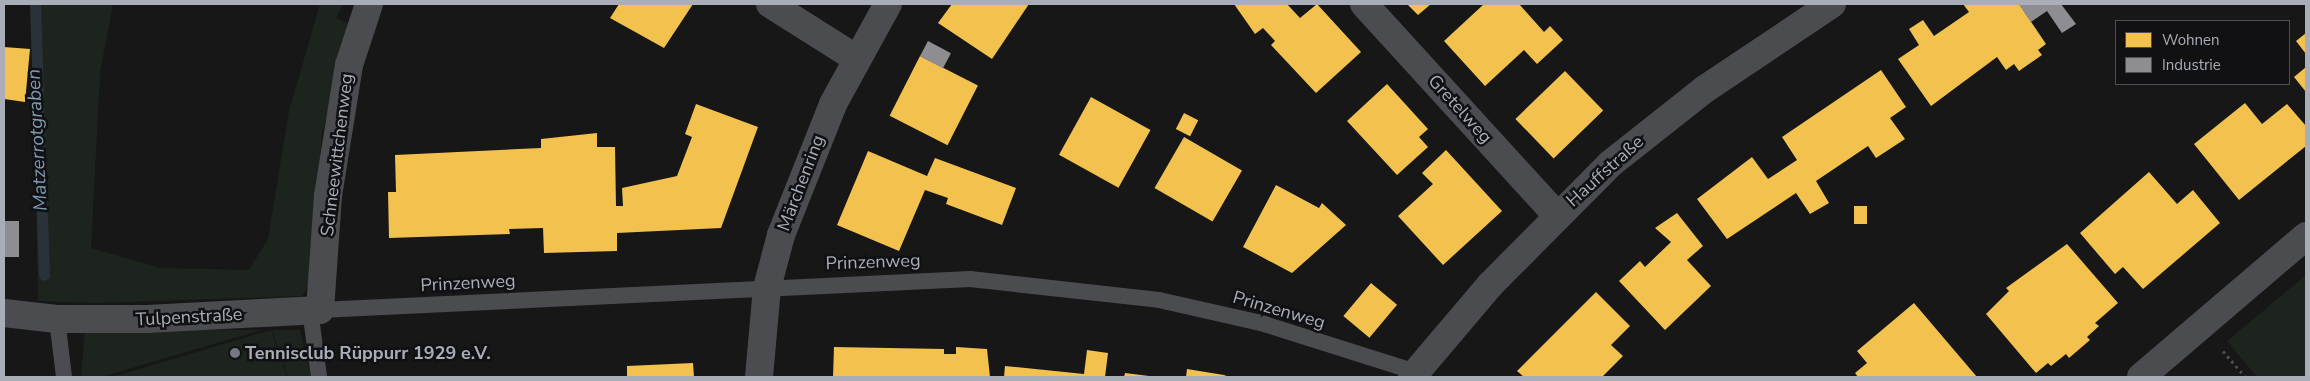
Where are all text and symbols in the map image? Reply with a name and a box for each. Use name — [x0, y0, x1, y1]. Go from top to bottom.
legend — [2115, 20, 2290, 85]
text: Wohnen — [2162, 30, 2220, 50]
text: Industrie — [2162, 55, 2221, 75]
water label: Matzerrotgraben — [23, 68, 53, 212]
street label: Gretelweg — [1424, 70, 1496, 148]
street label: Schneewittchenweg — [316, 72, 358, 238]
street label: Hauffstraße — [1562, 131, 1648, 211]
street label: Märchenring — [773, 132, 829, 234]
street label: Prinzenweg — [825, 250, 921, 274]
street label: Prinzenweg — [420, 270, 516, 296]
street label: Prinzenweg — [1230, 287, 1328, 333]
street label: Tulpenstraße — [135, 303, 243, 331]
place label: Tennisclub Rüppurr 1929 e.V. — [245, 342, 491, 364]
marker: Tennisclub Rüppurr 1929 e.V. — [229, 347, 241, 359]

